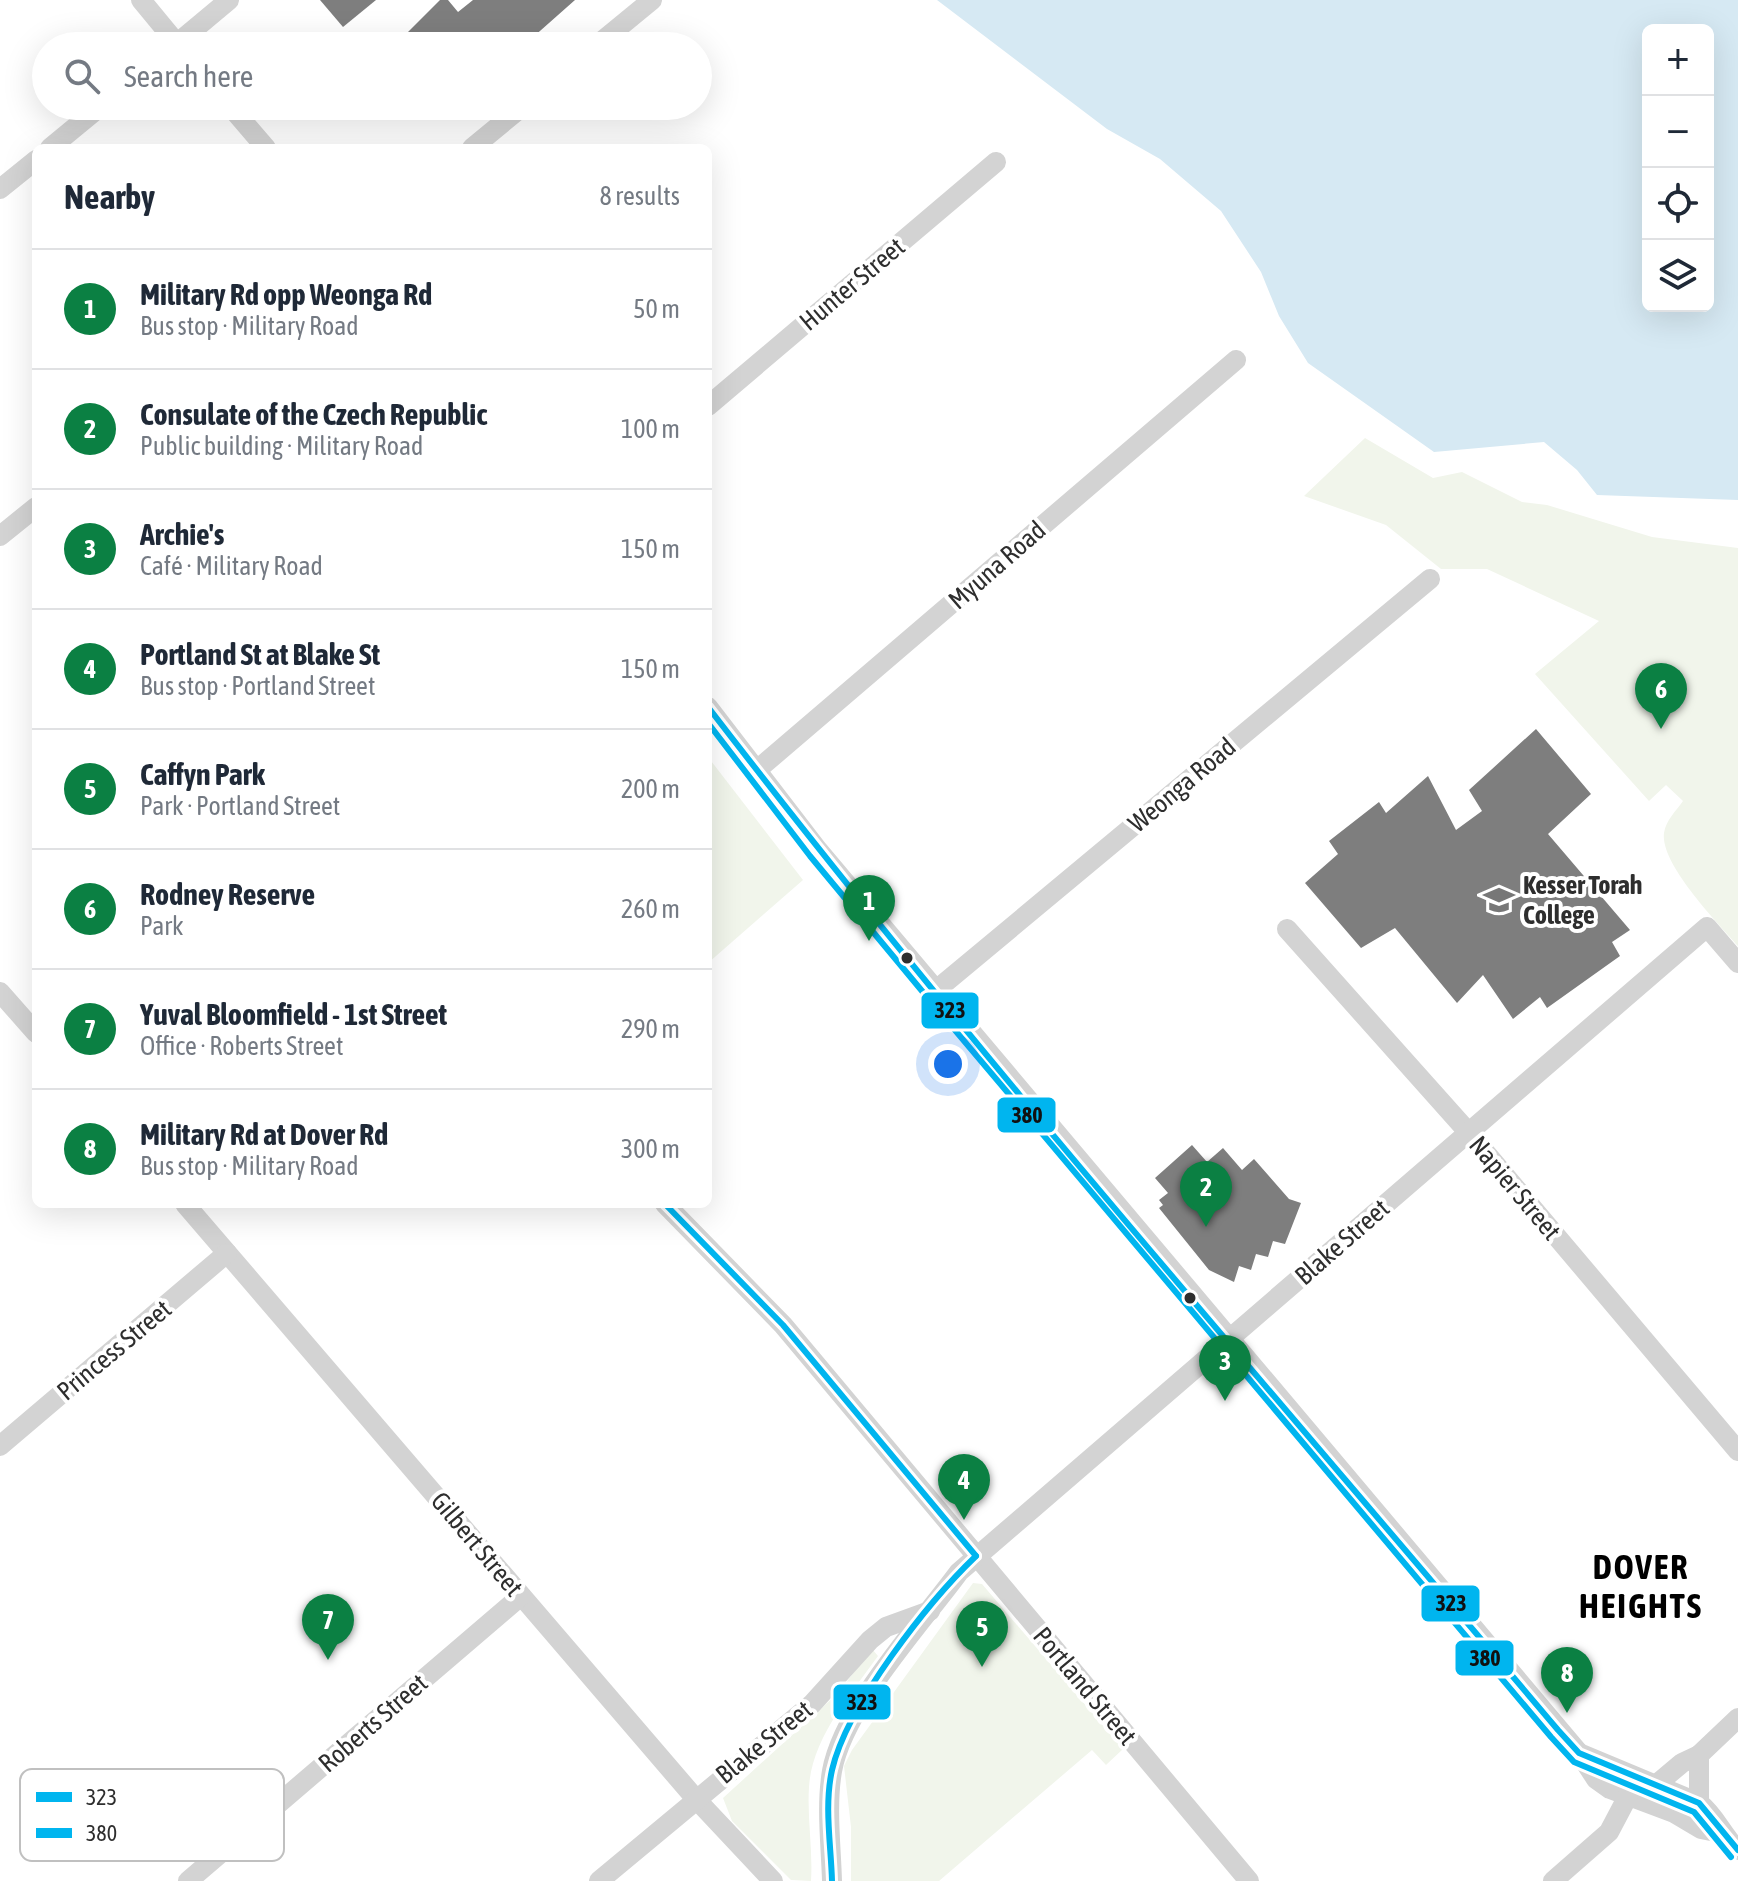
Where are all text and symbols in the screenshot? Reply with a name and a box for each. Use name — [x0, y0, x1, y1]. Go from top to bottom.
map controls — [1642, 24, 1714, 312]
button: + — [1642, 24, 1714, 96]
search box — [32, 32, 712, 120]
icon: search — [60, 54, 104, 98]
text: Search here — [124, 59, 253, 93]
button: − — [1642, 96, 1714, 168]
button: locate — [1642, 168, 1714, 240]
text: Nearby — [64, 177, 155, 216]
text: 8 results — [599, 181, 680, 211]
street label: Hunter Street — [793, 232, 911, 336]
button: layers — [1642, 240, 1714, 312]
text: Military Rd opp Weonga Rd — [140, 277, 432, 311]
text: 1 — [84, 294, 96, 324]
text: 50 m — [633, 294, 680, 324]
text: Bus stop · Military Road — [140, 311, 359, 341]
text: Consulate of the Czech Republic — [140, 397, 487, 431]
text: 2 — [84, 414, 96, 444]
text: 100 m — [621, 414, 680, 444]
text: Public building · Military Road — [140, 431, 423, 461]
street label: Myuna Road — [942, 515, 1052, 615]
text: Archie's — [140, 517, 224, 551]
text: 3 — [84, 534, 96, 564]
text: 150 m — [621, 534, 680, 564]
text: Café · Military Road — [140, 551, 323, 581]
text: Portland St at Blake St — [140, 637, 380, 671]
text: 4 — [84, 654, 96, 684]
text: 150 m — [621, 654, 680, 684]
pin: 6 — [1635, 663, 1687, 729]
text: Bus stop · Portland Street — [140, 671, 375, 701]
street label: Weonga Road — [1122, 732, 1242, 838]
text: Caffyn Park — [140, 757, 265, 791]
text: 5 — [84, 774, 96, 804]
text: 200 m — [621, 774, 680, 804]
text: Park · Portland Street — [140, 791, 340, 821]
place label: Kesser Torah College — [1523, 870, 1642, 930]
pin: 1 — [843, 875, 895, 941]
text: Rodney Reserve — [140, 877, 315, 911]
school or university icon: Kesser Torah College — [1482, 883, 1516, 917]
text: 6 — [84, 894, 96, 924]
text: 260 m — [621, 894, 680, 924]
text: Park — [140, 911, 183, 941]
unlabelled marker — [899, 950, 915, 966]
line badge: 323 — [920, 991, 980, 1030]
text: Yuval Bloomfield - 1st Street — [140, 997, 447, 1031]
text: 323 — [934, 997, 966, 1023]
text: 7 — [84, 1014, 96, 1044]
text: 290 m — [621, 1014, 680, 1044]
text: Office · Roberts Street — [140, 1031, 343, 1061]
your location — [928, 1044, 968, 1084]
line badge: 380 — [996, 1096, 1057, 1134]
text: 380 — [1011, 1102, 1043, 1128]
text: Military Rd at Dover Rd — [140, 1117, 388, 1151]
street label: Napier Street — [1463, 1130, 1567, 1246]
text: 8 — [84, 1134, 96, 1164]
text: 300 m — [621, 1134, 680, 1164]
text: Bus stop · Military Road — [140, 1151, 359, 1181]
pin: 2 — [1180, 1161, 1232, 1227]
street label: Blake Street — [1289, 1193, 1395, 1291]
unlabelled marker — [1182, 1290, 1198, 1306]
street label: Princess Street — [51, 1294, 177, 1406]
pin: 3 — [1199, 1335, 1251, 1401]
pin: 4 — [938, 1454, 990, 1520]
street label: Gilbert Street — [425, 1486, 529, 1602]
district label: DOVER HEIGHTS — [1579, 1547, 1703, 1625]
line badge: 323 — [1420, 1584, 1481, 1623]
text: 323 — [1435, 1590, 1467, 1616]
pin: 7 — [302, 1594, 354, 1660]
pin: 5 — [956, 1601, 1008, 1667]
street label: Portland Street — [1027, 1621, 1143, 1751]
line badge: 380 — [1454, 1639, 1515, 1677]
text: 380 — [1469, 1645, 1501, 1671]
pin: 8 — [1541, 1647, 1593, 1713]
street label: Roberts Street — [313, 1668, 433, 1778]
line badge: 323 — [832, 1683, 892, 1721]
text: 323 — [846, 1689, 878, 1715]
street label: Blake Street — [710, 1694, 818, 1790]
legend — [20, 1769, 284, 1861]
text: 323 — [86, 1784, 117, 1810]
text: 380 — [86, 1820, 117, 1846]

